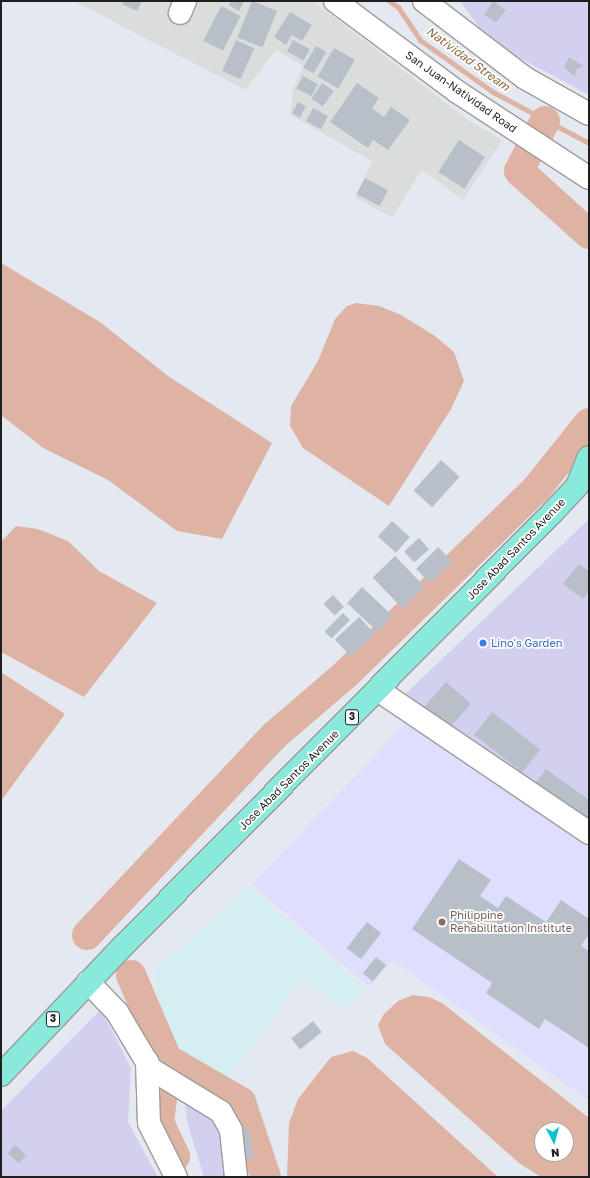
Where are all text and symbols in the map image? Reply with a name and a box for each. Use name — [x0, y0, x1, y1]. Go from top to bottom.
water label: Natividad Stream — [424, 24, 512, 94]
street label: San Juan-Natividad Road — [403, 48, 519, 136]
street label: Jose Abad Santos Avenue — [464, 496, 568, 602]
place label: Lino's Garden — [491, 636, 563, 650]
marker: Lino's Garden — [478, 638, 488, 648]
road number: 3 — [344, 709, 360, 725]
street label: Jose Abad Santos Avenue — [236, 727, 342, 833]
place label: Philippine Rehabilitation Institute — [450, 909, 572, 935]
marker: Philippine Rehabilitation Institute — [437, 917, 447, 927]
road number: 3 — [45, 1011, 61, 1027]
north arrow — [534, 1122, 574, 1162]
text: N — [550, 1147, 560, 1160]

